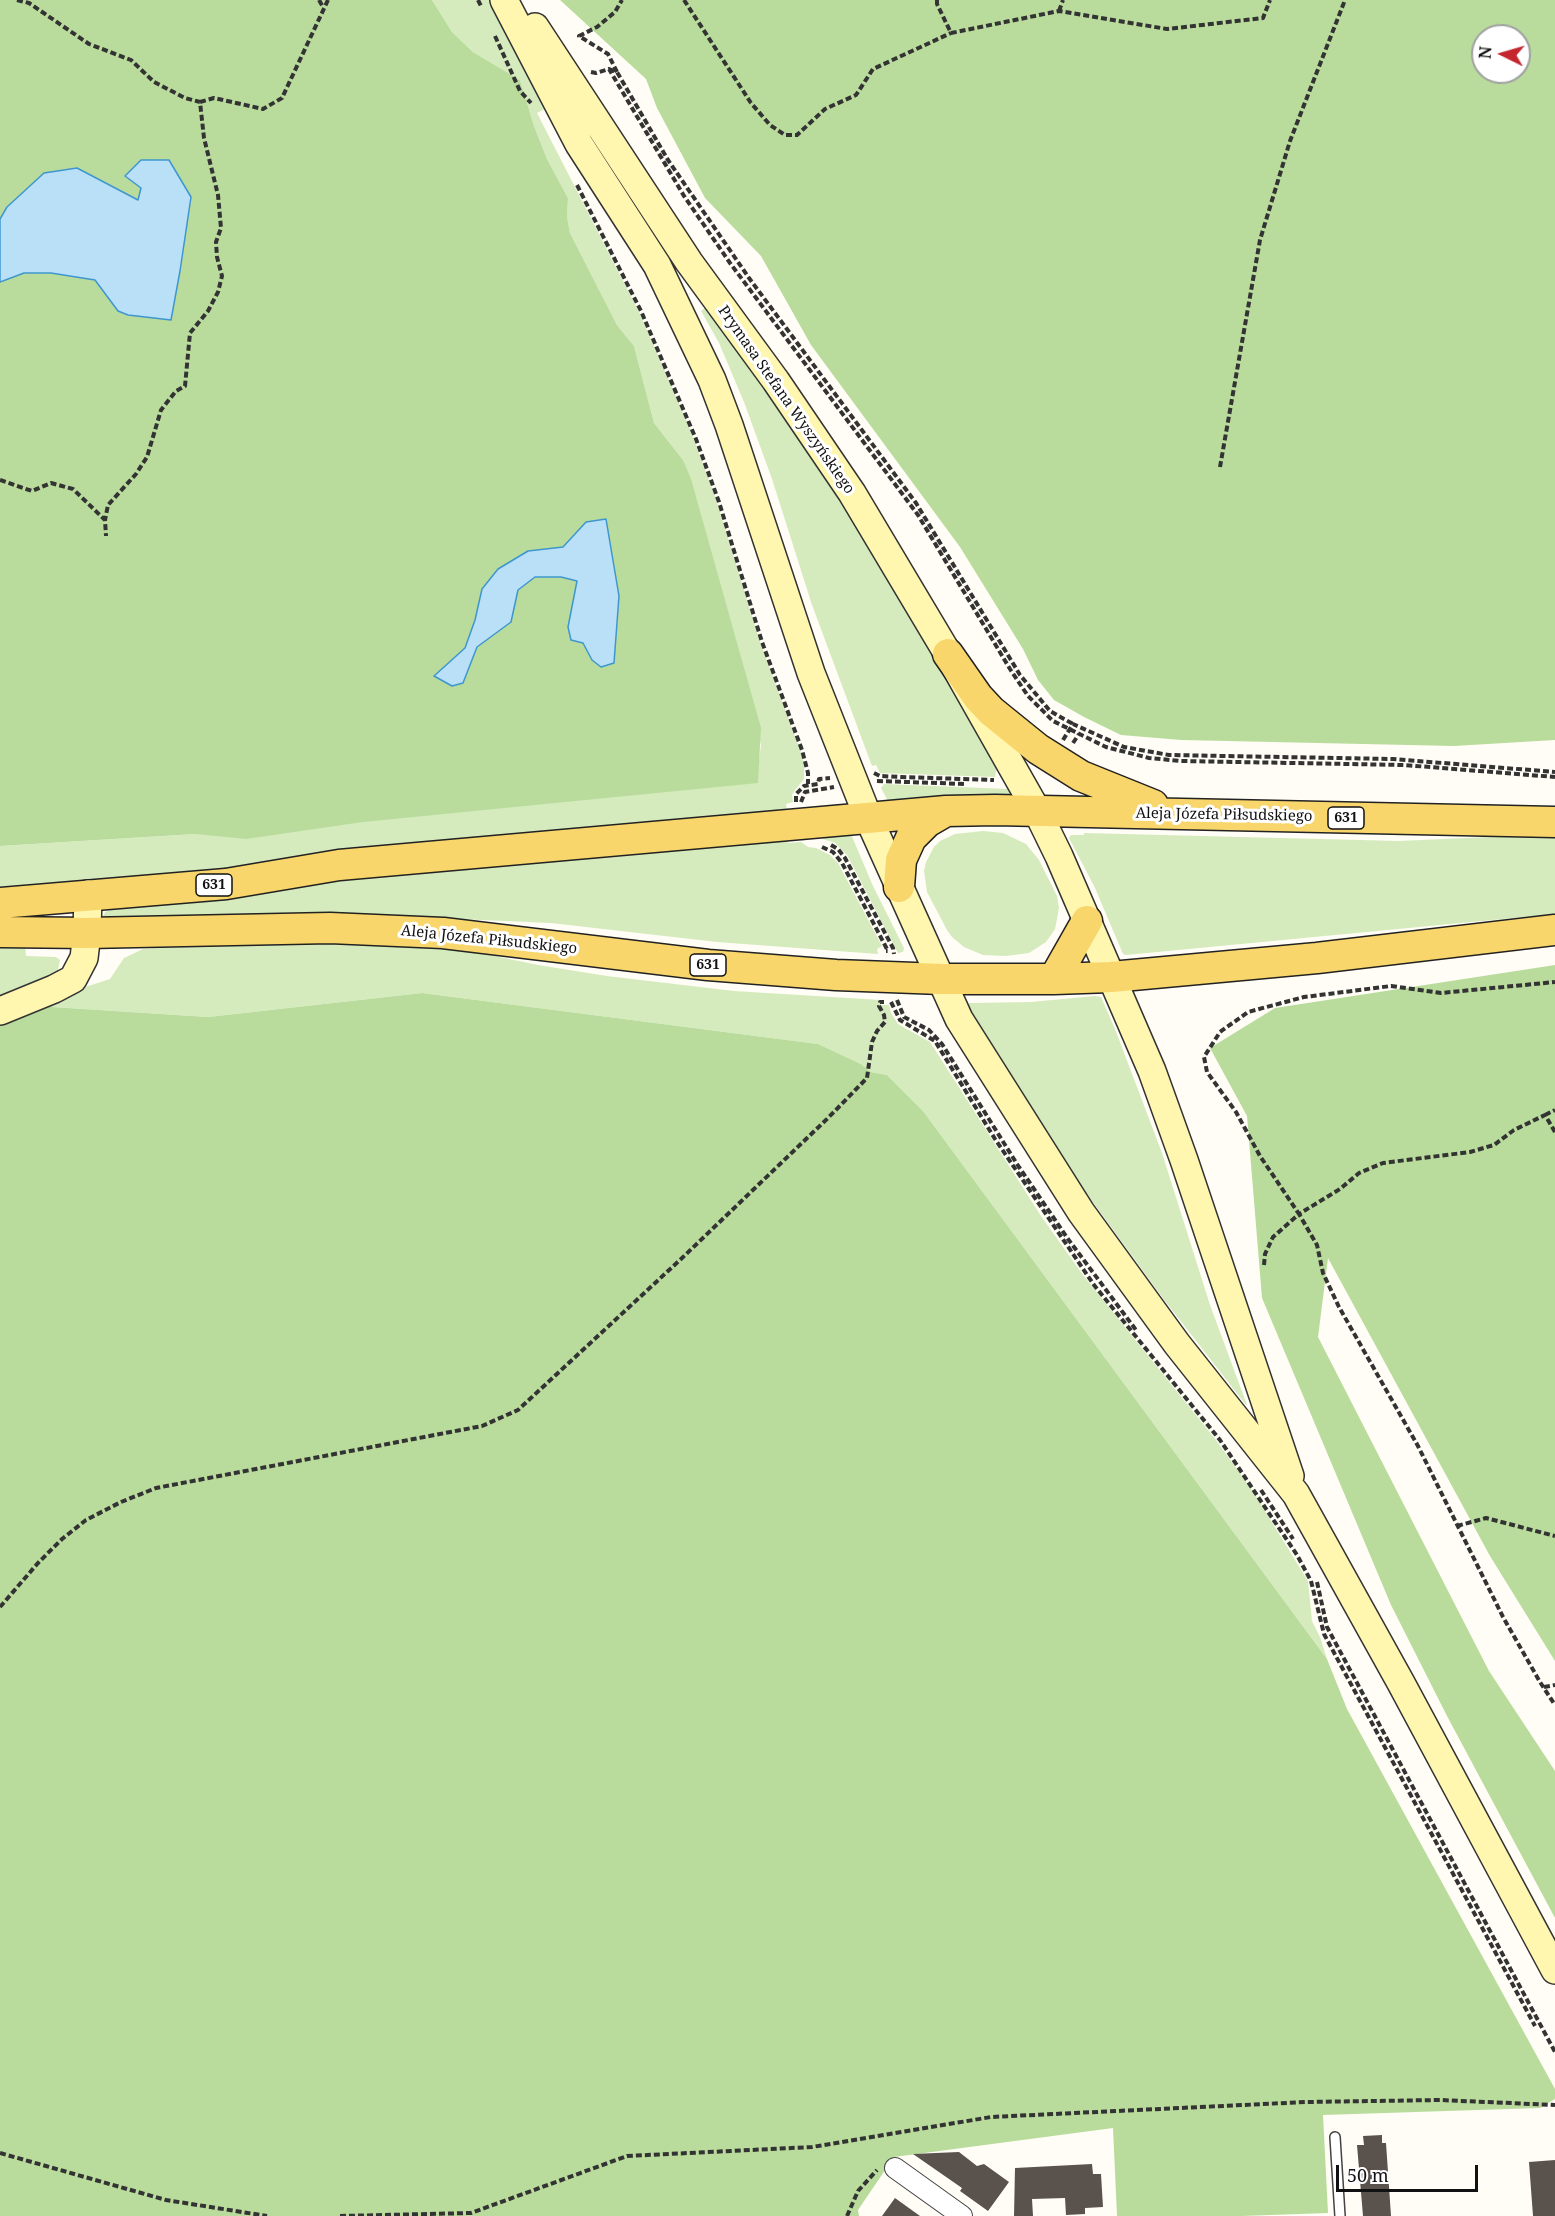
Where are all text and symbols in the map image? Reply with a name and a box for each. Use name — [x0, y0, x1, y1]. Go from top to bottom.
north arrow — [1471, 24, 1531, 84]
text: N — [1474, 45, 1497, 60]
street label: Prymasa Stefana Wyszyńskiego — [714, 302, 858, 498]
street label: Aleja Józefa Piłsudskiego — [1135, 804, 1313, 826]
road number: 631 — [1328, 807, 1364, 829]
road number: 631 — [196, 874, 232, 896]
street label: Aleja Józefa Piłsudskiego — [400, 922, 578, 958]
road number: 631 — [690, 954, 726, 976]
scale bar — [1339, 2153, 1482, 2191]
text: 50 m — [1347, 2163, 1389, 2187]

